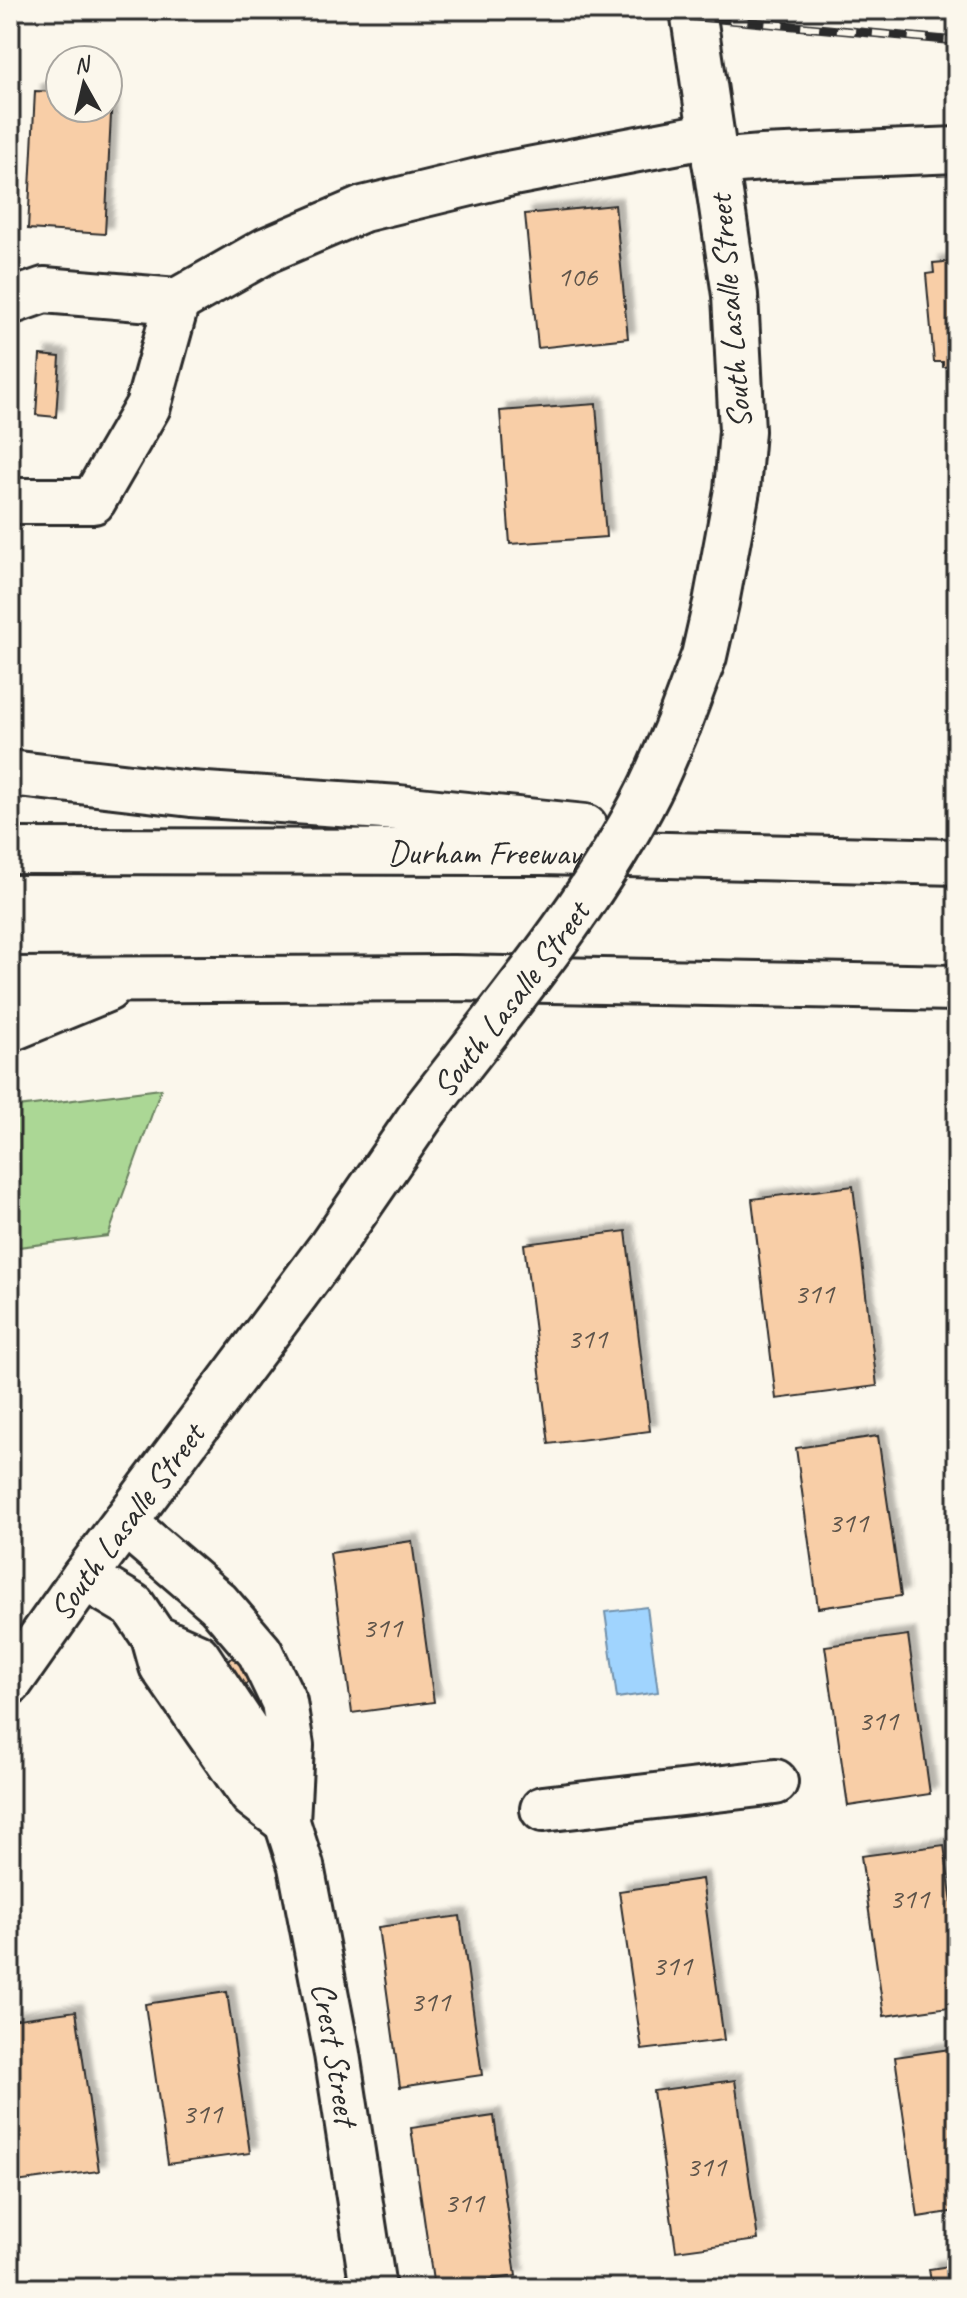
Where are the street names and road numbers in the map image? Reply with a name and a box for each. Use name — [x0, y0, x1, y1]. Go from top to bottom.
street label: South Lasalle Street — [698, 189, 761, 431]
street label: Durham Freeway — [387, 831, 584, 875]
street label: South Lasalle Street — [422, 890, 601, 1106]
street label: South Lasalle Street — [39, 1412, 216, 1629]
street label: Crest Street — [302, 1978, 369, 2132]

